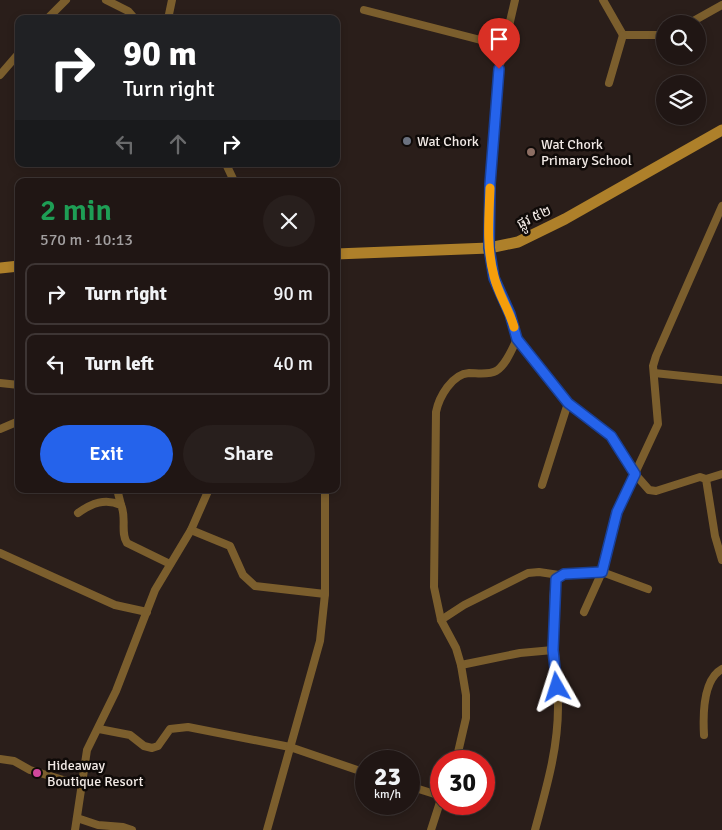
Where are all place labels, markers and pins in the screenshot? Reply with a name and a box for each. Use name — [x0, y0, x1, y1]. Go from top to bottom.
pin — [478, 18, 520, 69]
place label: Wat Chork — [417, 133, 479, 150]
marker: Wat Chork — [401, 135, 413, 147]
place label: Wat Chork Primary School — [541, 136, 632, 169]
marker: Wat Chork Primary School — [525, 146, 537, 158]
place label: Hideaway Boutique Resort — [47, 757, 143, 790]
marker: Hideaway Boutique Resort — [31, 767, 43, 779]

